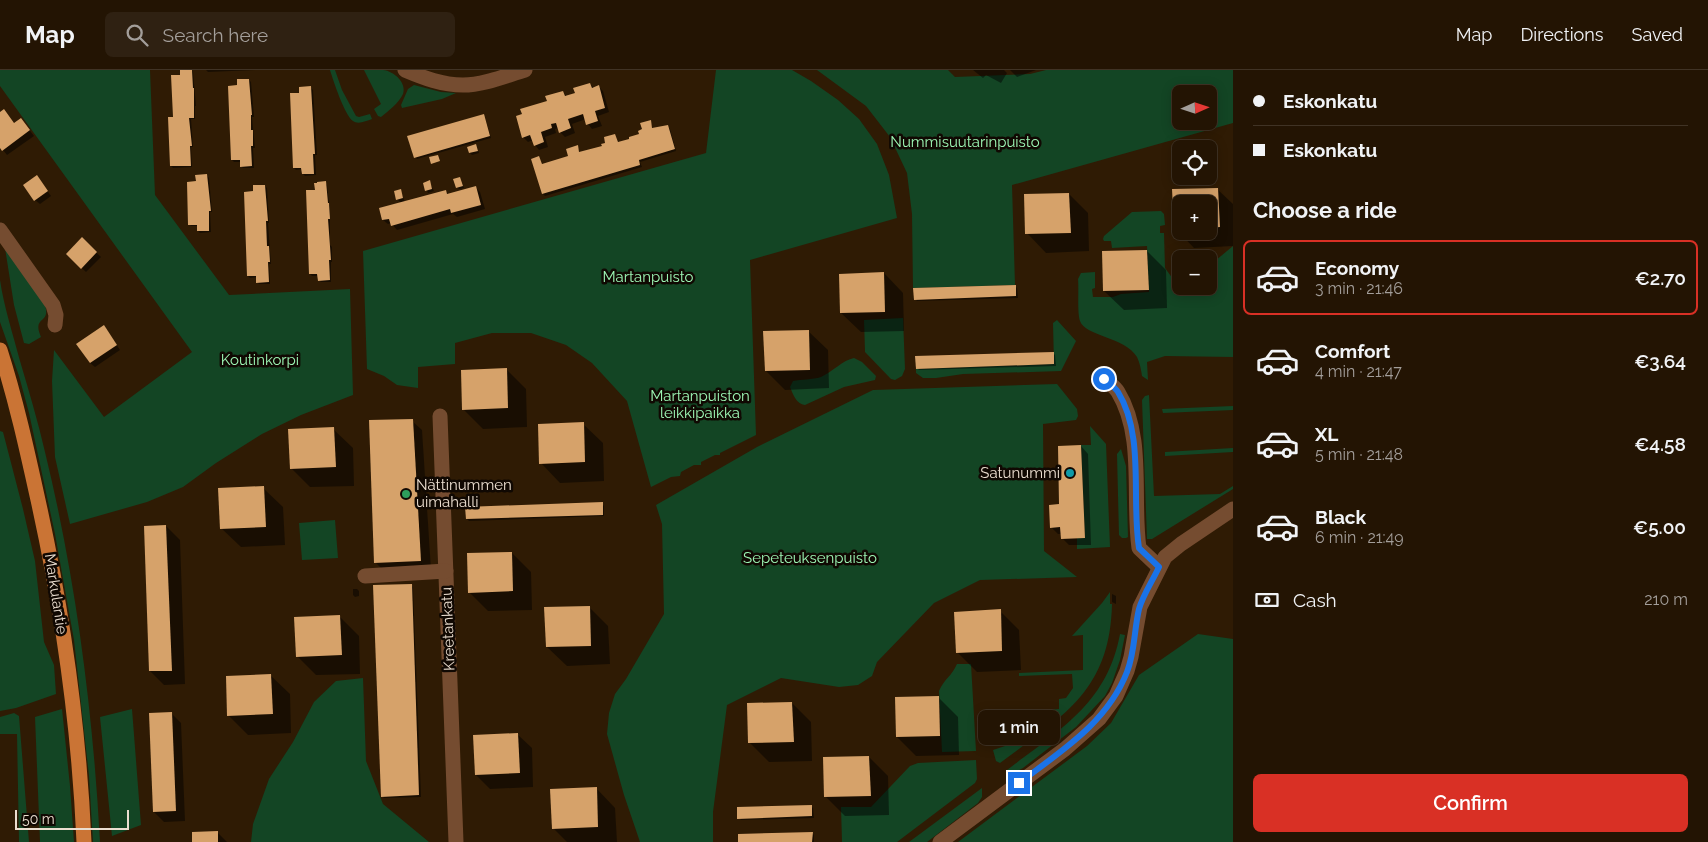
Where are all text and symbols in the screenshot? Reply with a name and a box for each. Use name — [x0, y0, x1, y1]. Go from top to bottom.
search box — [105, 12, 455, 57]
text: Map — [25, 20, 75, 49]
icon: search — [123, 21, 151, 49]
text: Search here — [163, 24, 268, 46]
text: Map — [1456, 24, 1492, 45]
text: Directions — [1520, 24, 1604, 45]
text: Saved — [1632, 24, 1683, 45]
north arrow — [1172, 85, 1218, 130]
map controls — [1172, 85, 1217, 295]
text: Eskonkatu — [1283, 90, 1377, 112]
park label: Nummisuutarinpuisto — [890, 133, 1040, 151]
text: Eskonkatu — [1283, 139, 1377, 161]
button: locate — [1172, 140, 1217, 185]
button: + — [1172, 195, 1217, 240]
text: Choose a ride — [1253, 197, 1397, 223]
button: − — [1172, 250, 1217, 295]
icon: car — [1255, 255, 1300, 300]
text: Economy — [1315, 257, 1399, 279]
text: €2.70 — [1635, 267, 1686, 289]
park label: Martanpuisto — [603, 268, 694, 286]
text: 3 min · 21:46 — [1315, 279, 1403, 298]
icon: car — [1255, 338, 1300, 383]
text: Comfort — [1315, 340, 1390, 362]
text: €3.64 — [1634, 350, 1686, 372]
park label: Koutinkorpi — [221, 351, 299, 369]
text: 4 min · 21:47 — [1315, 362, 1402, 381]
route start — [1093, 368, 1115, 390]
park label: Martanpuiston leikkipaikka — [650, 387, 750, 422]
icon: car — [1255, 421, 1300, 466]
text: XL — [1315, 423, 1338, 445]
text: €4.58 — [1634, 433, 1686, 455]
text: 5 min · 21:48 — [1315, 445, 1403, 464]
place label: Satunummi — [980, 464, 1060, 482]
marker: Satunummi — [1064, 467, 1076, 479]
place label: Nättinummen uimahalli — [416, 476, 512, 511]
marker: Nättinummen uimahalli — [400, 488, 412, 500]
icon: car — [1255, 504, 1300, 549]
text: Black — [1315, 506, 1366, 528]
text: €5.00 — [1633, 516, 1686, 538]
text: 6 min · 21:49 — [1315, 528, 1404, 547]
park label: Sepeteuksenpuisto — [743, 549, 877, 567]
street label: Markulantie — [41, 552, 71, 636]
icon: cash — [1253, 586, 1281, 614]
street label: Kreetankatu — [438, 587, 458, 671]
text: Cash — [1293, 589, 1337, 611]
text: 210 m — [1644, 590, 1688, 609]
callout: 1 min — [978, 710, 1060, 746]
text: 1 min — [999, 718, 1039, 737]
route end — [1008, 772, 1030, 794]
button: Confirm — [1253, 774, 1688, 832]
scale bar — [15, 807, 129, 830]
text: 50 m — [22, 811, 55, 827]

